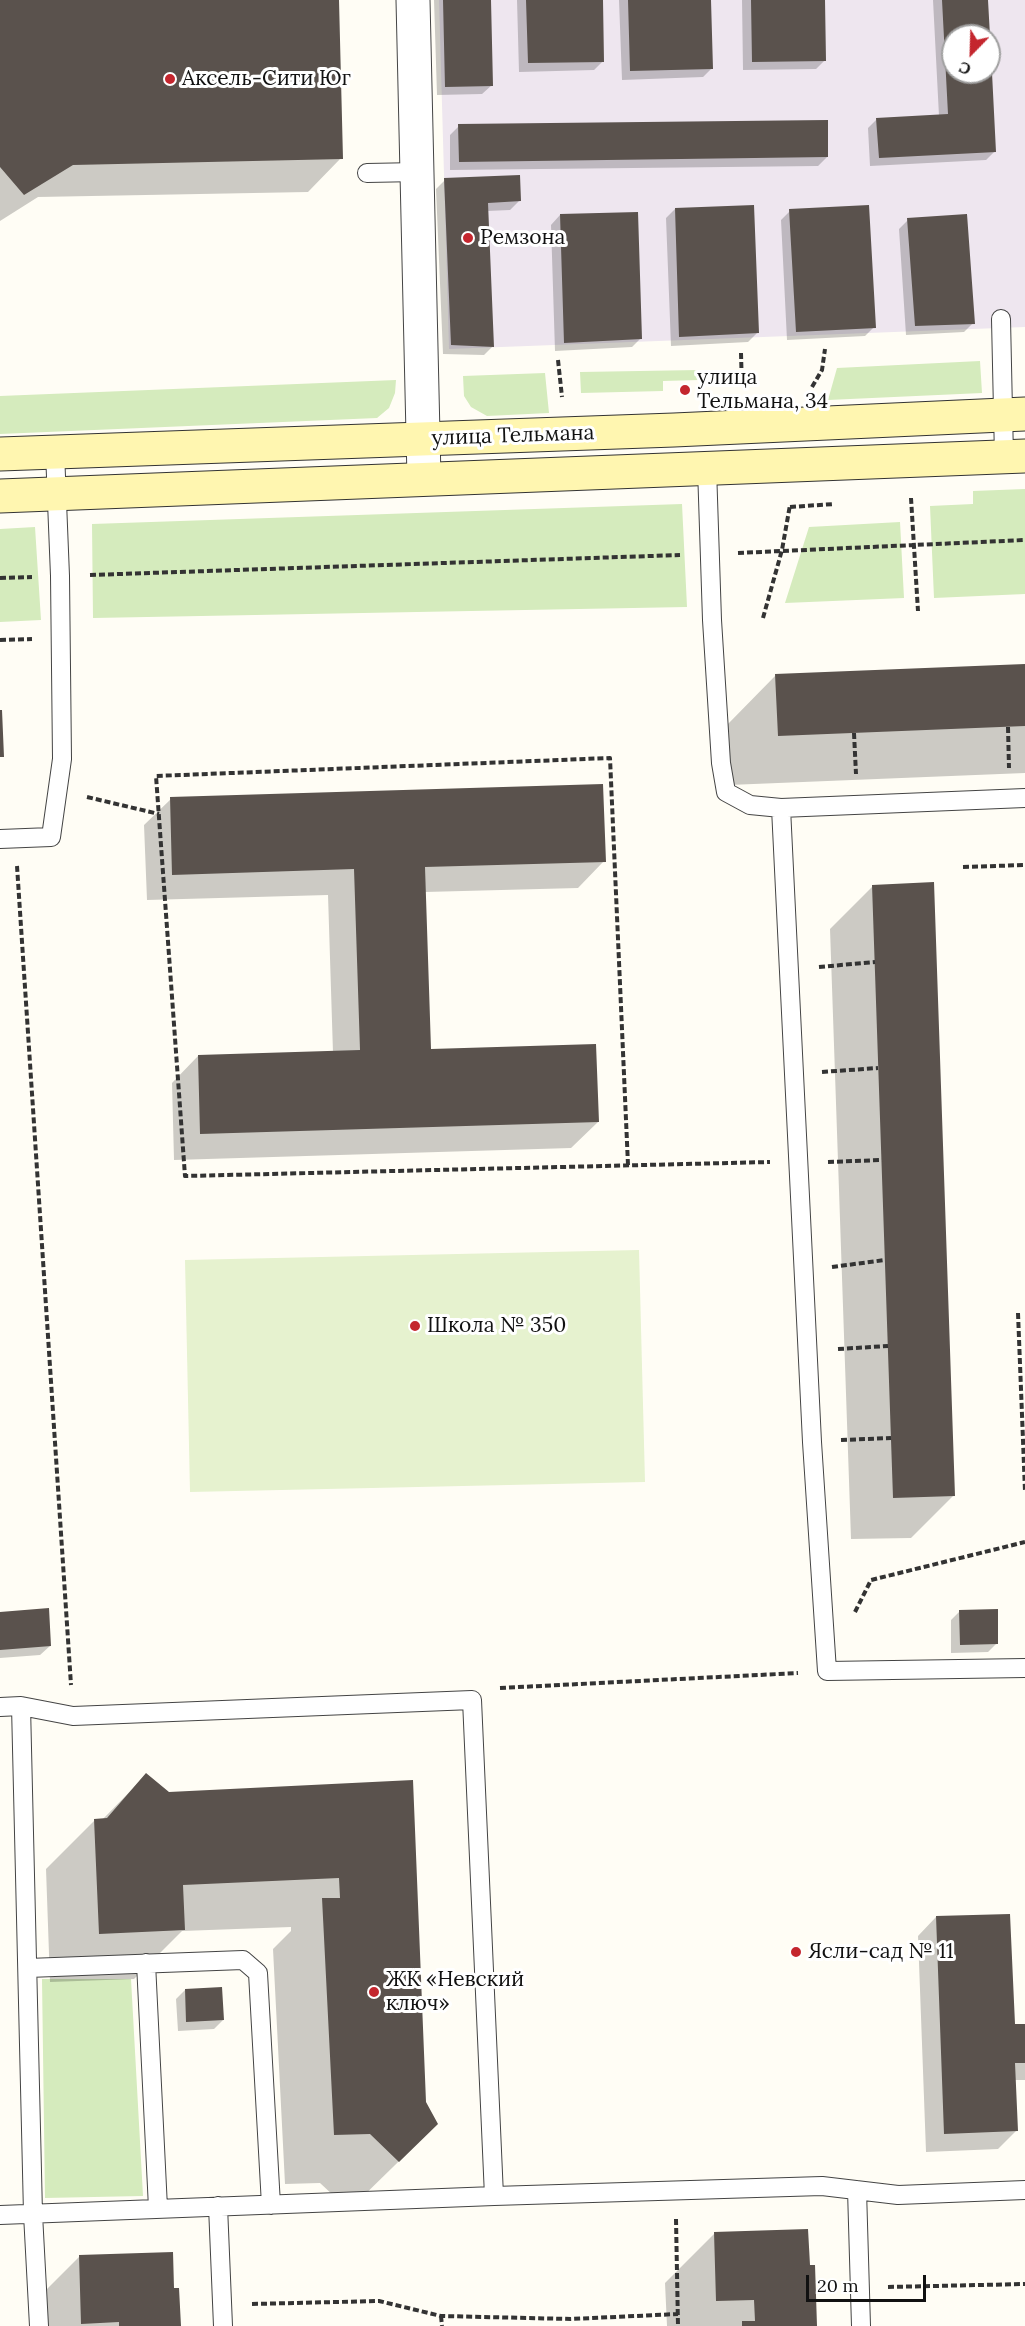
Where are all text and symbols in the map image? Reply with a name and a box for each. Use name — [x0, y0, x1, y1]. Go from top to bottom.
north arrow — [941, 24, 1001, 84]
text: С — [956, 57, 974, 80]
place label: Аксель-Сити Юг — [182, 66, 351, 92]
marker: Аксель-Сити Юг — [163, 72, 177, 86]
place label: Ремзона — [480, 225, 565, 251]
marker: Ремзона — [461, 231, 475, 245]
place label: улица Тельмана, 34 — [697, 365, 828, 415]
marker: улица Тельмана, 34 — [678, 383, 692, 397]
street label: улица Тельмана — [431, 421, 595, 451]
place label: Школа № 350 — [427, 1313, 566, 1339]
marker: Школа № 350 — [408, 1319, 422, 1333]
place label: Ясли-сад № 11 — [808, 1939, 954, 1965]
marker: Ясли-сад № 11 — [789, 1945, 803, 1959]
place label: ЖК «Невский ключ» — [386, 1967, 524, 2017]
marker: ЖК «Невский ключ» — [367, 1985, 381, 1999]
scale bar — [809, 2263, 929, 2301]
text: 20 m — [817, 2274, 859, 2297]

